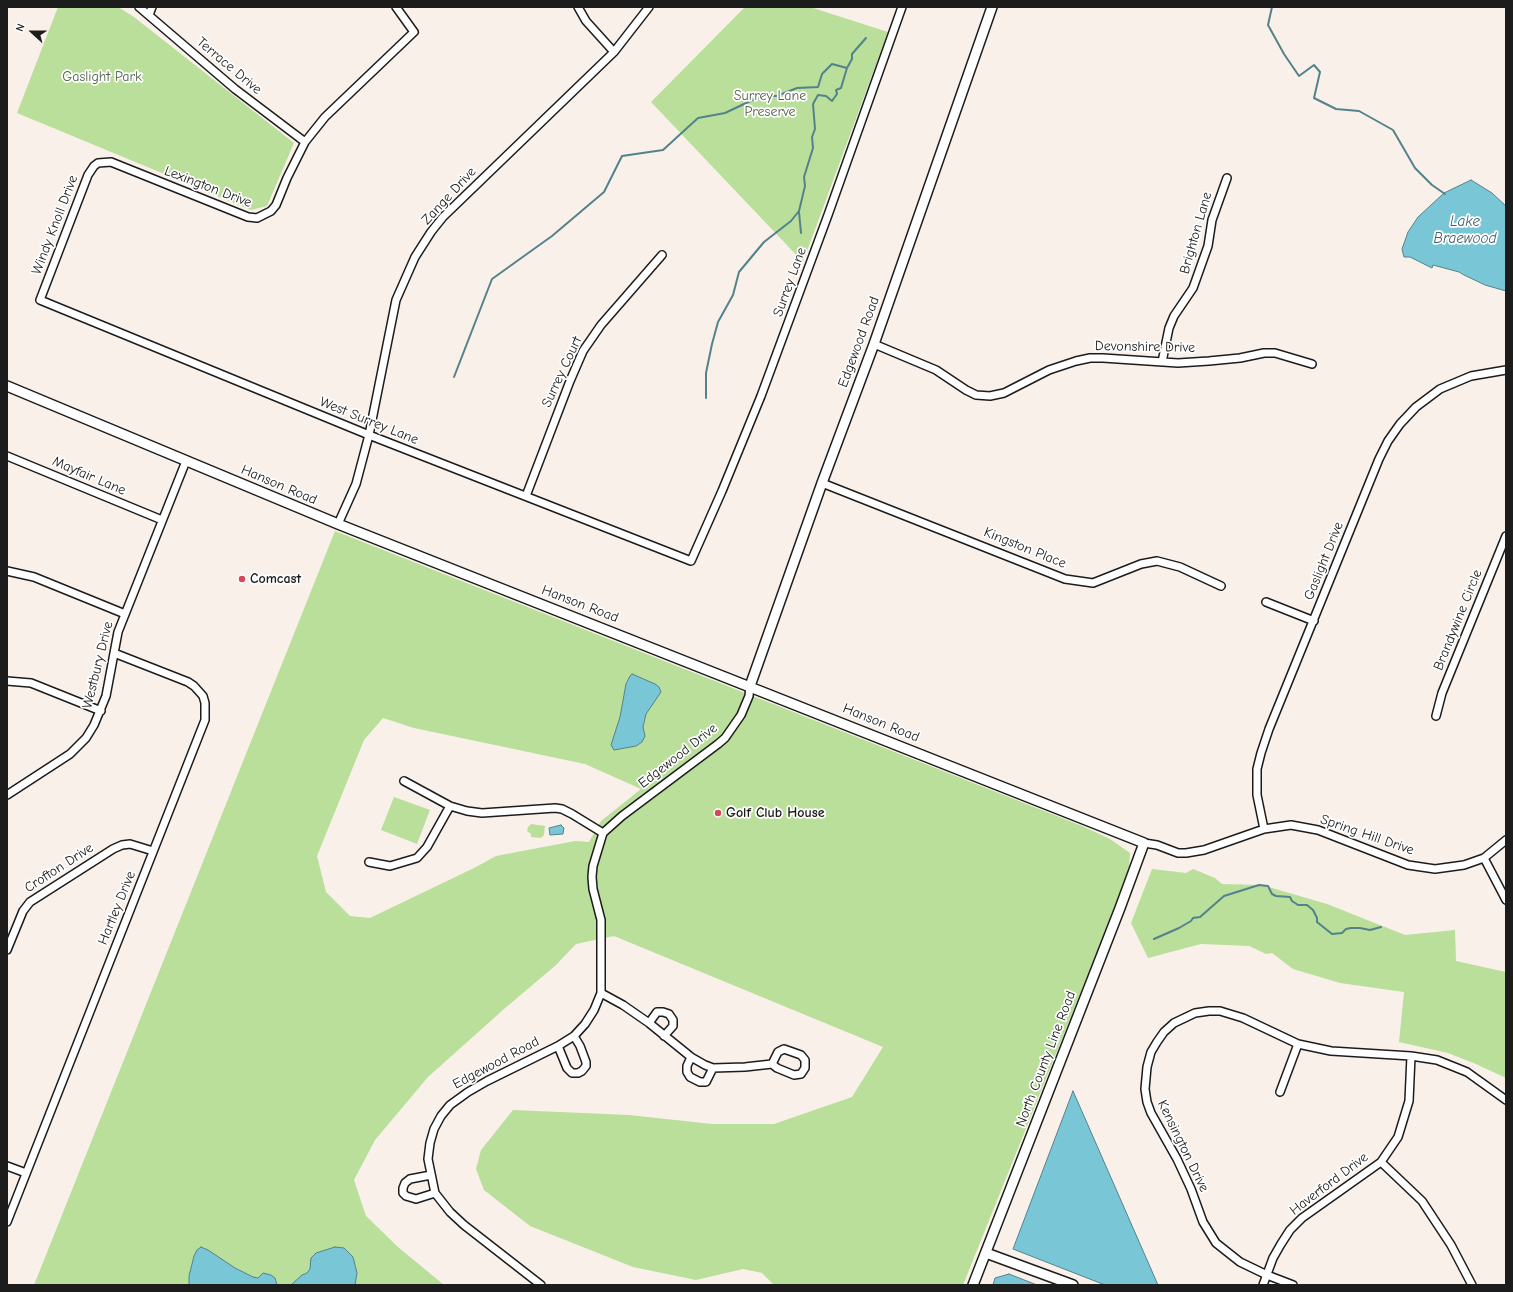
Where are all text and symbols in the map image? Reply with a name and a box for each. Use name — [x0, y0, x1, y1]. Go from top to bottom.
north arrow — [12, 12, 52, 52]
text: N — [13, 22, 28, 33]
street label: Terrace Drive — [193, 34, 265, 98]
park label: Gaslight Park — [62, 69, 142, 85]
park label: Surrey Lane Preserve — [734, 88, 806, 120]
street label: Lexington Drive — [162, 163, 254, 211]
street label: Zange Drive — [418, 164, 480, 228]
street label: Windy Knoll Drive — [28, 173, 82, 277]
street label: Brighton Lane — [1176, 190, 1216, 276]
water label: Lake Braewood — [1434, 213, 1496, 248]
street label: Surrey Lane — [770, 245, 810, 319]
street label: Edgewood Road — [835, 294, 883, 390]
street label: Surrey Court — [538, 334, 586, 410]
street label: Devonshire Drive — [1095, 338, 1195, 356]
street label: West Surrey Lane — [317, 394, 421, 448]
street label: Mayfair Lane — [50, 453, 128, 499]
street label: Hanson Road — [238, 461, 320, 509]
street label: Gaslight Drive — [1301, 519, 1347, 603]
street label: Kingston Place — [981, 524, 1069, 572]
street label: Brandywine Circle — [1430, 567, 1486, 673]
place label: Comcast — [250, 571, 301, 587]
marker: Comcast — [237, 574, 247, 584]
street label: Hanson Road — [539, 582, 621, 626]
street label: Westbury Drive — [79, 620, 117, 710]
street label: Hanson Road — [840, 700, 922, 746]
street label: Edgewood Drive — [635, 720, 721, 792]
place label: Golf Club House — [726, 805, 825, 821]
marker: Golf Club House — [713, 808, 723, 818]
street label: Spring Hill Drive — [1318, 811, 1416, 859]
street label: Crofton Drive — [21, 840, 97, 896]
street label: Hartley Drive — [95, 869, 139, 947]
street label: North County Line Road — [1012, 989, 1080, 1129]
street label: Edgewood Road — [450, 1033, 542, 1093]
street label: Kensington Drive — [1153, 1097, 1213, 1195]
street label: Haverford Drive — [1286, 1149, 1372, 1219]

